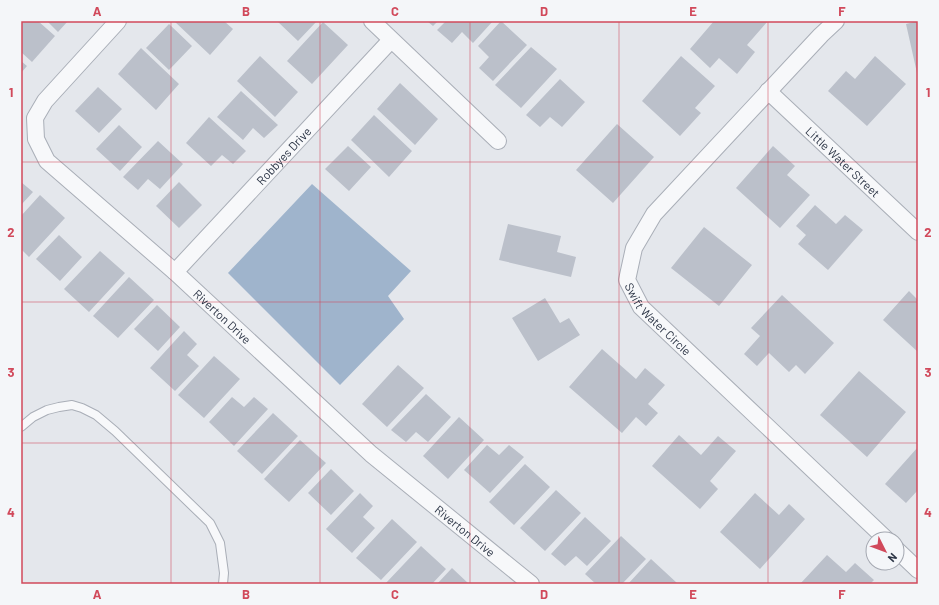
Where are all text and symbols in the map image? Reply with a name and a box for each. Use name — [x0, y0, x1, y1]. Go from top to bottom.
text: A — [93, 3, 102, 19]
text: B — [242, 3, 250, 19]
text: C — [391, 3, 399, 19]
text: D — [540, 3, 548, 19]
text: E — [689, 3, 697, 19]
text: F — [838, 3, 846, 19]
text: 1 — [9, 84, 13, 100]
text: 1 — [926, 84, 930, 100]
street label: Little Water Street — [803, 123, 883, 200]
street label: Robbyes Drive — [253, 124, 313, 187]
text: 2 — [7, 224, 15, 240]
text: 2 — [924, 224, 932, 240]
street label: Swift Water Circle — [623, 280, 694, 358]
street label: Riverton Drive — [191, 286, 254, 346]
text: 3 — [7, 364, 15, 380]
text: 3 — [924, 364, 932, 380]
street label: Riverton Drive — [432, 502, 498, 559]
text: 4 — [7, 504, 15, 520]
text: 4 — [924, 504, 932, 520]
north arrow — [865, 531, 905, 571]
text: N — [886, 551, 900, 565]
text: A — [93, 586, 102, 602]
text: B — [242, 586, 250, 602]
text: C — [391, 586, 399, 602]
text: D — [540, 586, 548, 602]
text: E — [689, 586, 697, 602]
text: F — [838, 586, 846, 602]

